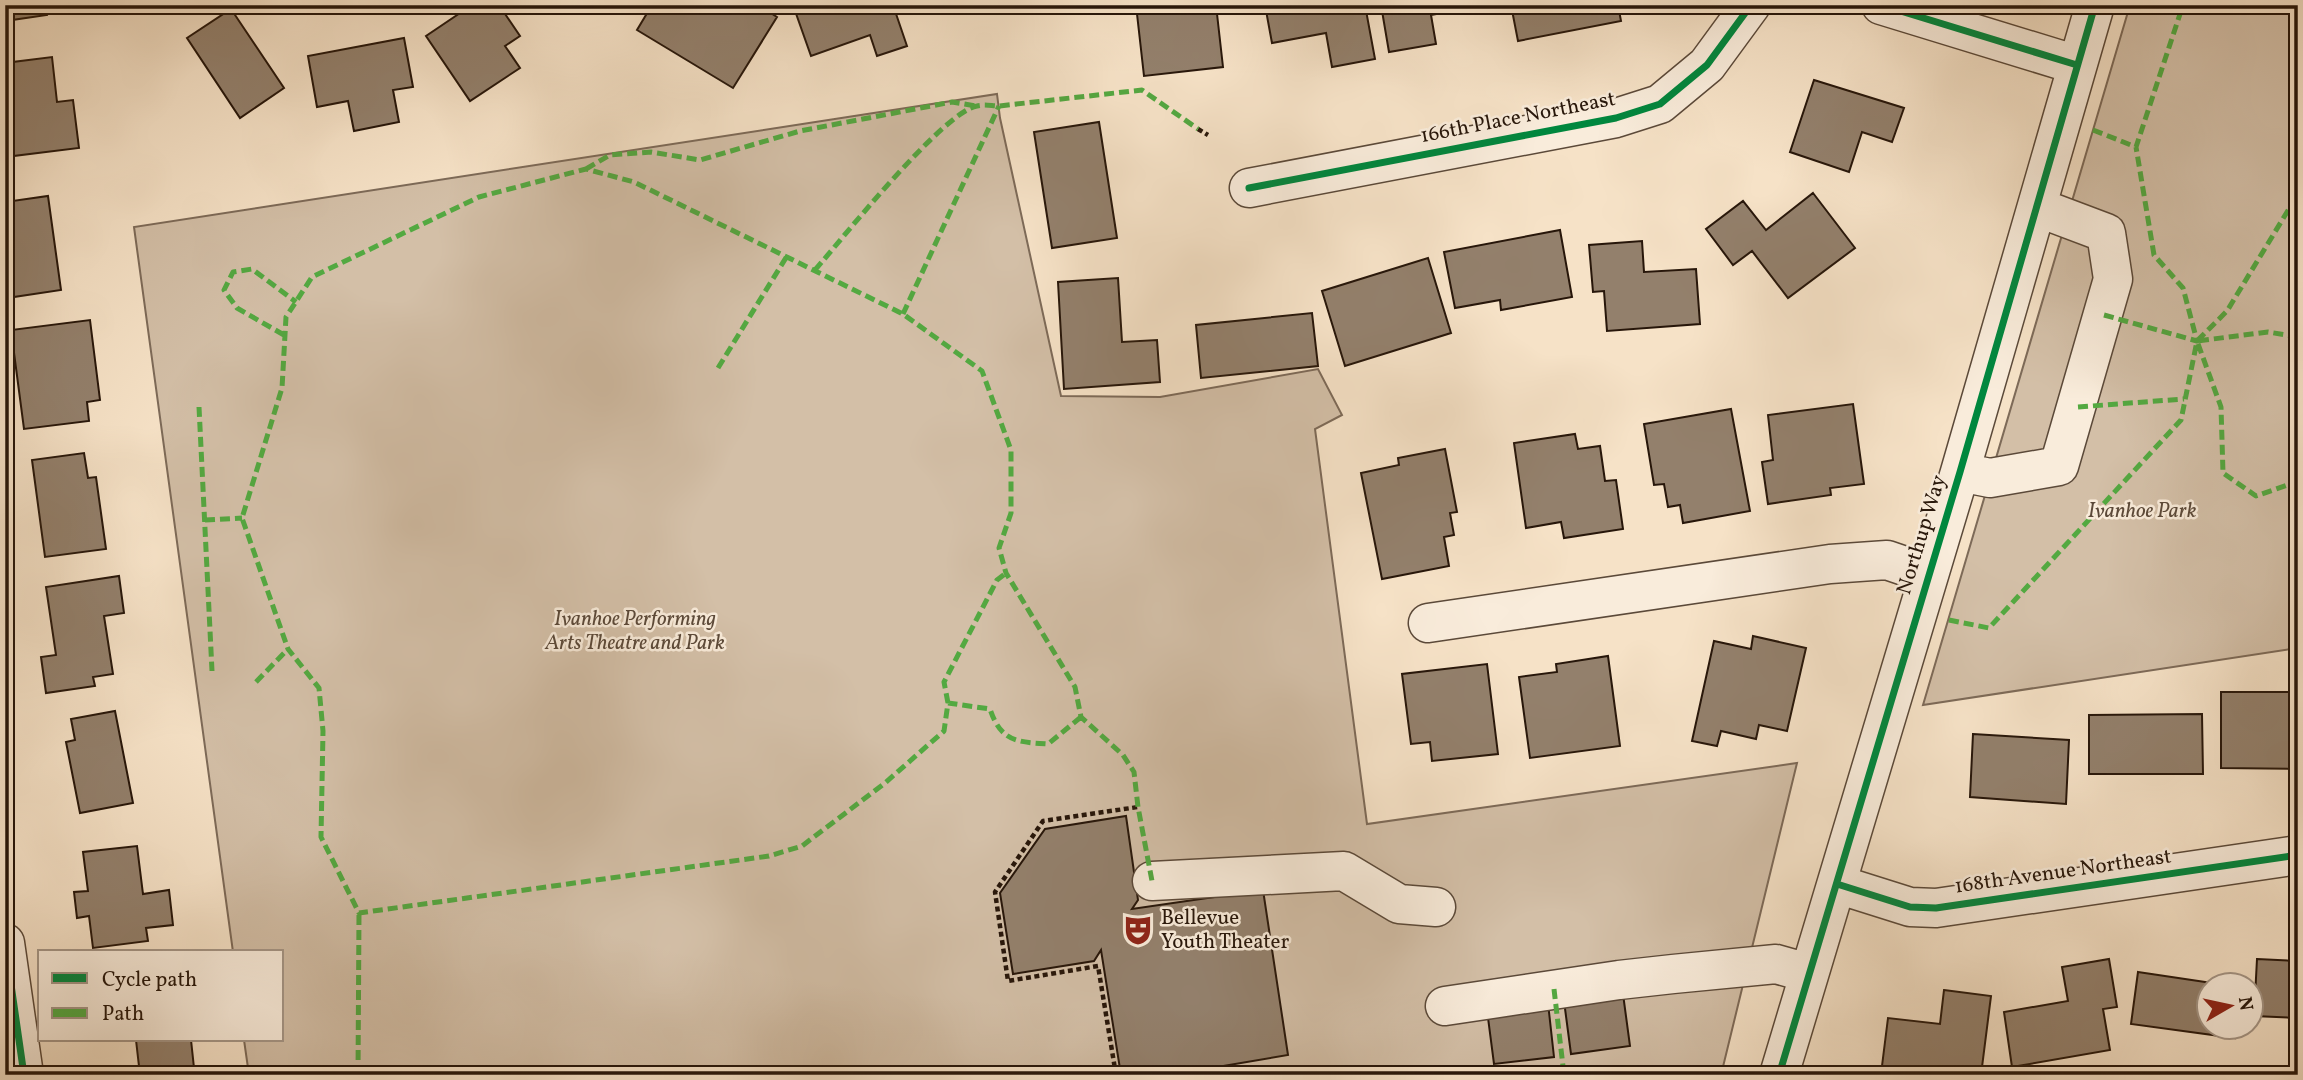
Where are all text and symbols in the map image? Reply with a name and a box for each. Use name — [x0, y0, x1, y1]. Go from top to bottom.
street label: 166th Place Northeast — [1418, 85, 1618, 151]
street label: Northup Way — [1890, 471, 1954, 598]
park label: Ivanhoe Park — [2088, 497, 2197, 526]
park label: Ivanhoe Performing Arts Theatre and Park — [544, 605, 725, 658]
street label: 168th Avenue Northeast — [1953, 842, 2173, 902]
place label: Bellevue Youth Theater — [1161, 904, 1289, 957]
theatre icon: Bellevue Youth Theater — [1121, 913, 1155, 947]
legend — [38, 950, 284, 1042]
text: Cycle path — [102, 966, 197, 995]
north arrow — [2194, 972, 2264, 1042]
text: N — [2231, 995, 2259, 1013]
text: Path — [102, 1000, 144, 1029]

